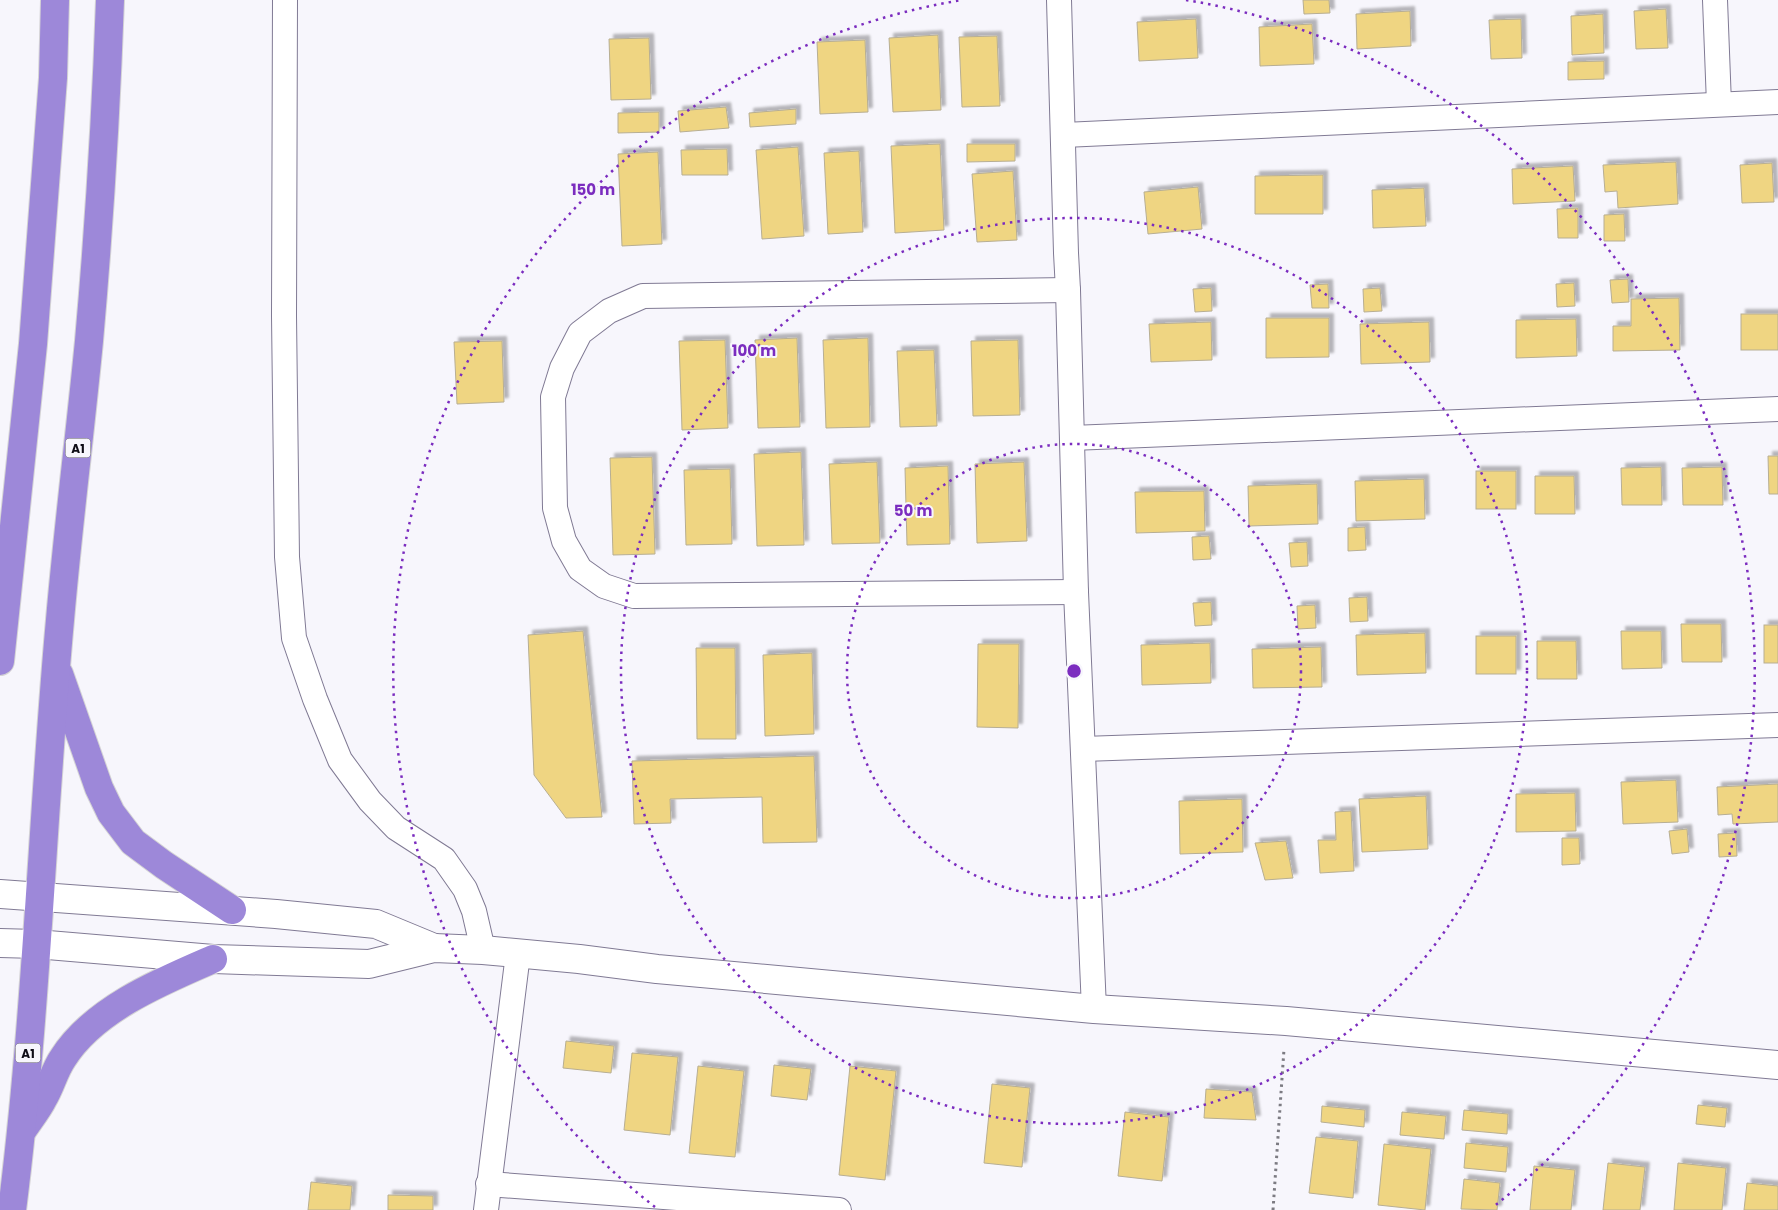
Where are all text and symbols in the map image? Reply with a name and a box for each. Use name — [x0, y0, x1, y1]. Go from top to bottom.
text: 150 m — [571, 179, 615, 200]
text: 100 m — [732, 340, 776, 361]
road number: A1 — [66, 438, 90, 458]
text: 50 m — [894, 500, 932, 521]
centre of rings — [1065, 662, 1083, 680]
road number: A1 — [15, 1044, 40, 1062]

